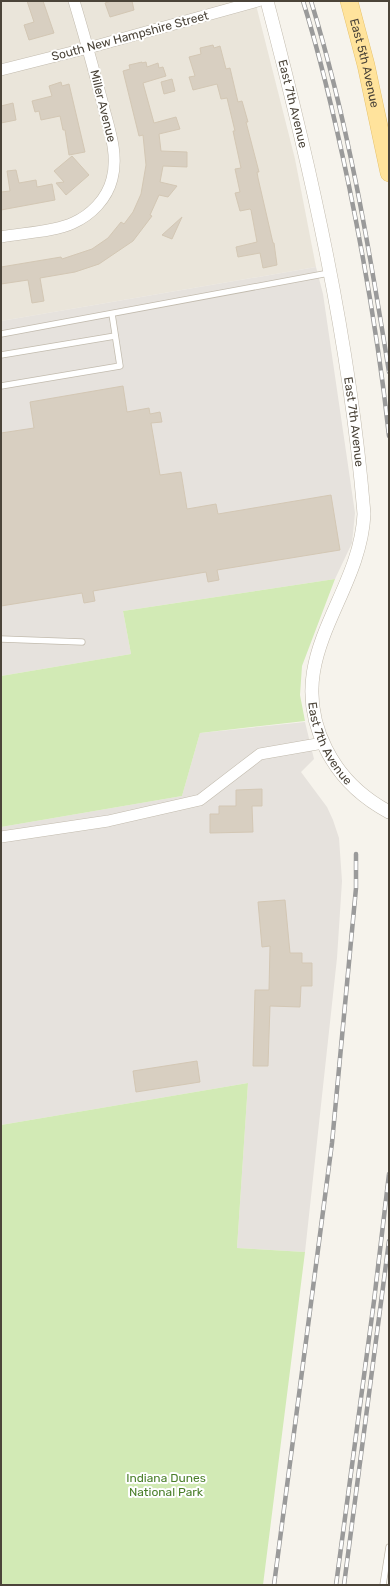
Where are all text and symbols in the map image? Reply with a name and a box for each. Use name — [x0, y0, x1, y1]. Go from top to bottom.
street label: South New Hampshire Street — [50, 8, 210, 64]
street label: East 5th Avenue — [347, 17, 382, 109]
street label: East 7th Avenue — [275, 58, 310, 150]
street label: Miller Avenue — [87, 68, 119, 144]
street label: East 7th Avenue — [341, 376, 367, 468]
street label: East 7th Avenue — [305, 701, 355, 788]
park label: Indiana Dunes National Park — [126, 1471, 206, 1499]

